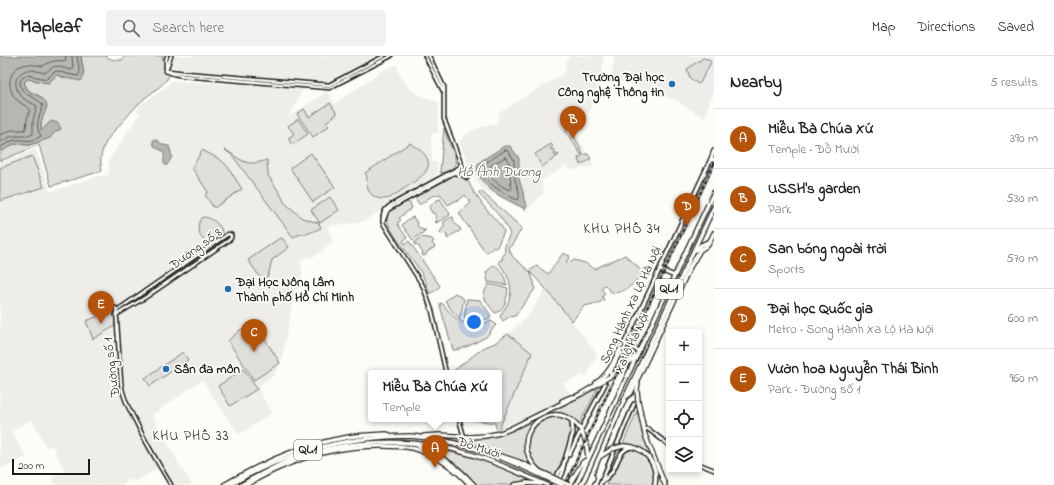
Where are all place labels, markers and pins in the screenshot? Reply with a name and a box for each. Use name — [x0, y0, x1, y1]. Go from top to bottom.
place label: Trường Đại học Công nghệ Thông tin — [558, 68, 665, 104]
marker: Trường Đại học Công nghệ Thông tin — [667, 79, 677, 89]
pin: B — [560, 106, 586, 139]
pin: D — [674, 193, 700, 226]
place label: Đại Học Nông Lâm Thành phố Hồ Chí Minh — [235, 273, 354, 307]
marker: Đại Học Nông Lâm Thành phố Hồ Chí Minh — [223, 284, 233, 294]
pin: E — [88, 291, 114, 324]
pin: C — [241, 319, 267, 352]
place label: Sân đa môn — [174, 360, 240, 379]
marker: Sân đa môn — [161, 364, 171, 374]
pin: A — [422, 435, 448, 468]

